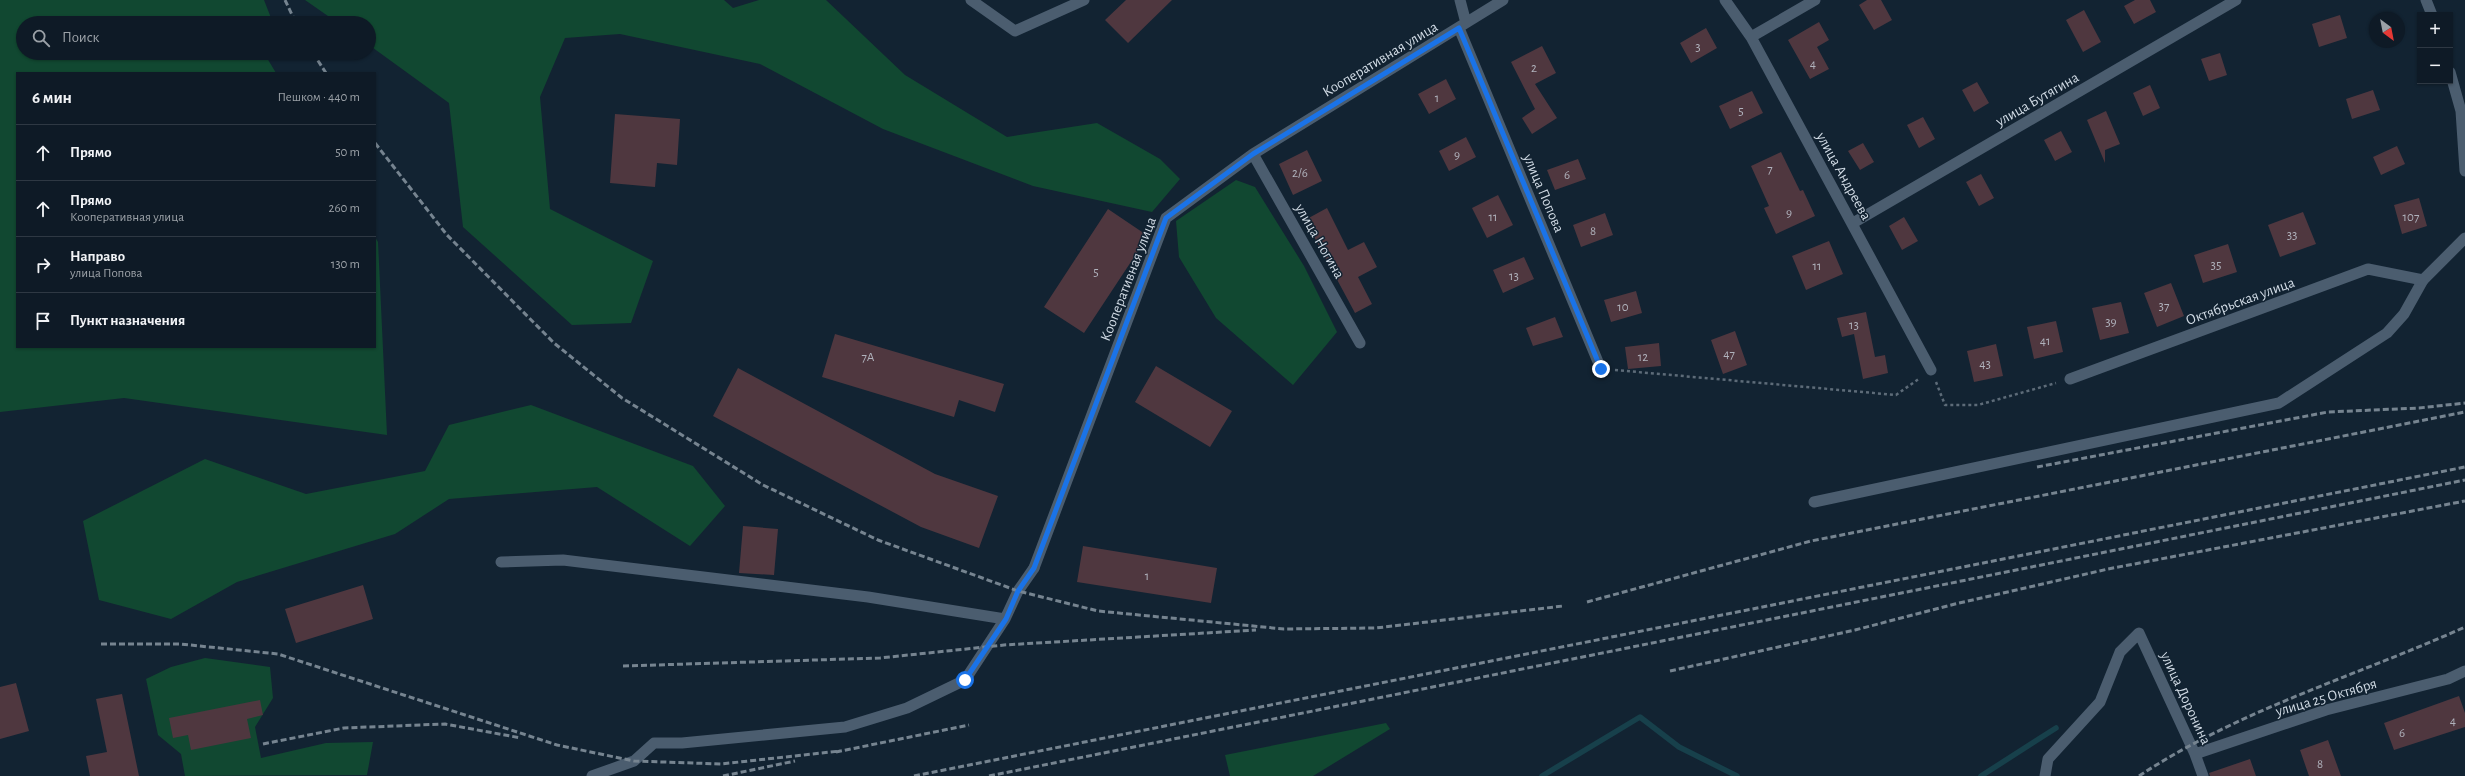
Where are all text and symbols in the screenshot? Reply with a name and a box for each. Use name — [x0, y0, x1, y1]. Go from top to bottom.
north arrow — [2369, 12, 2405, 48]
map controls — [2417, 12, 2453, 84]
button: + — [2417, 12, 2453, 48]
search box — [16, 16, 376, 60]
street label: Кооперативная улица — [1320, 19, 1441, 100]
icon: search — [30, 27, 52, 49]
text: Поиск — [62, 30, 100, 45]
house number: 3 — [1695, 41, 1701, 54]
button: − — [2417, 48, 2453, 84]
house number: 4 — [1810, 58, 1816, 71]
house number: 2 — [1531, 62, 1537, 75]
street label: улица Бутягина — [1992, 70, 2081, 130]
text: 6 мин — [32, 89, 72, 106]
text: Пешком · 440 m — [277, 91, 360, 104]
house number: 1 — [1435, 92, 1439, 105]
house number: 5 — [1738, 105, 1744, 118]
street label: улица Андреева — [1813, 129, 1874, 223]
icon: ahead — [32, 142, 54, 164]
text: Прямо — [70, 145, 112, 160]
text: 50 m — [335, 146, 360, 159]
house number: 9 — [1454, 149, 1460, 162]
street label: улица Попова — [1520, 151, 1567, 235]
house number: 7 — [1767, 163, 1773, 176]
house number: 2/6 — [1292, 167, 1308, 180]
house number: 6 — [1564, 169, 1570, 182]
text: Прямо — [70, 193, 112, 208]
icon: ahead — [32, 198, 54, 220]
street label: улица Ногина — [1292, 200, 1347, 281]
text: 260 m — [329, 202, 360, 215]
house number: 9 — [1786, 207, 1792, 220]
text: Кооперативная улица — [70, 211, 184, 224]
house number: 11 — [1489, 211, 1497, 224]
house number: 107 — [2403, 211, 2420, 224]
street label: Кооперативная улица — [1098, 215, 1159, 343]
house number: 8 — [1590, 225, 1596, 238]
house number: 33 — [2287, 229, 2297, 242]
text: Направо — [70, 249, 125, 264]
icon: right — [32, 254, 54, 276]
text: 130 m — [331, 258, 360, 271]
house number: 35 — [2211, 259, 2221, 272]
house number: 11 — [1813, 260, 1821, 273]
house number: 5 — [1093, 266, 1099, 279]
text: улица Попова — [70, 267, 143, 280]
house number: 13 — [1509, 270, 1519, 283]
street label: Октябрьская улица — [2184, 275, 2297, 328]
house number: 37 — [2159, 300, 2170, 313]
house number: 10 — [1617, 301, 1629, 314]
icon: arrive — [32, 310, 54, 332]
text: Пункт назначения — [70, 313, 185, 328]
house number: 39 — [2105, 316, 2117, 329]
house number: 13 — [1849, 319, 1859, 332]
house number: 41 — [2040, 335, 2050, 348]
house number: 47 — [1723, 348, 1735, 361]
house number: 7А — [861, 351, 875, 364]
house number: 12 — [1638, 351, 1648, 364]
house number: 43 — [1979, 358, 1991, 371]
route end — [1592, 360, 1610, 378]
house number: 1 — [1145, 570, 1149, 583]
street label: улица Доронина — [2157, 649, 2214, 747]
route start — [956, 671, 974, 689]
street label: улица 25 Октября — [2273, 676, 2378, 719]
house number: 4 — [2450, 715, 2456, 728]
house number: 6 — [2399, 727, 2405, 740]
house number: 8 — [2317, 758, 2323, 771]

